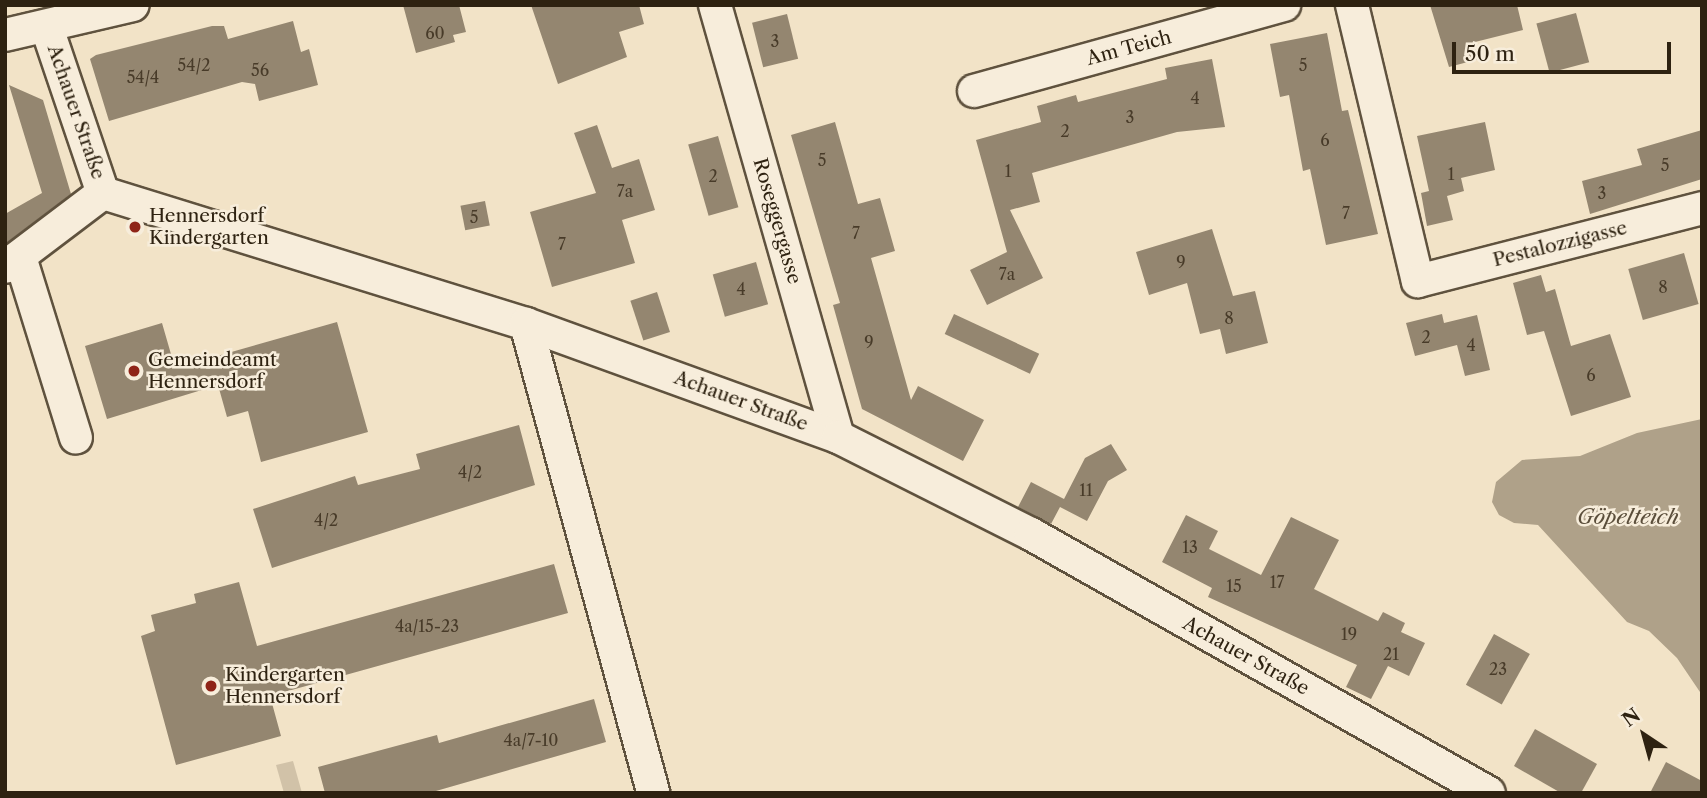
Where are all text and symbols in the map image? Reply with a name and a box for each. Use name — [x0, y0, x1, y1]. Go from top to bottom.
house number: 60 — [425, 23, 445, 43]
street label: Am Teich — [1084, 26, 1174, 70]
scale bar — [1455, 28, 1674, 72]
house number: 3 — [771, 31, 779, 51]
text: 50 m — [1465, 41, 1515, 66]
street label: Achauer Straße — [42, 42, 110, 182]
house number: 54/2 — [178, 55, 210, 75]
house number: 5 — [1299, 55, 1307, 75]
house number: 56 — [251, 60, 269, 80]
house number: 54/4 — [127, 67, 159, 87]
house number: 4 — [1190, 88, 1200, 108]
house number: 3 — [1126, 107, 1134, 127]
house number: 2 — [1060, 121, 1070, 141]
house number: 6 — [1320, 130, 1330, 150]
house number: 5 — [818, 150, 826, 170]
street label: Roseggergasse — [748, 155, 806, 287]
house number: 5 — [1661, 155, 1669, 175]
house number: 1 — [1005, 161, 1011, 181]
house number: 1 — [1448, 164, 1454, 184]
house number: 2 — [708, 166, 718, 186]
house number: 7a — [617, 181, 633, 201]
house number: 3 — [1598, 183, 1606, 203]
house number: 7 — [1342, 203, 1350, 223]
place label: Hennersdorf Kindergarten — [149, 205, 269, 249]
house number: 5 — [470, 207, 478, 227]
street label: Pestalozzigasse — [1491, 216, 1629, 272]
marker: Hennersdorf Kindergarten — [127, 219, 143, 235]
house number: 7 — [852, 223, 860, 243]
house number: 7 — [558, 234, 566, 254]
house number: 9 — [1176, 252, 1186, 272]
house number: 7a — [999, 264, 1015, 284]
house number: 8 — [1658, 277, 1668, 297]
house number: 4 — [736, 279, 746, 299]
house number: 8 — [1224, 308, 1234, 328]
house number: 2 — [1421, 327, 1431, 347]
house number: 9 — [864, 332, 874, 352]
house number: 4 — [1466, 335, 1476, 355]
place label: Gemeindeamt Hennersdorf — [148, 349, 277, 393]
marker: Gemeindeamt Hennersdorf — [126, 363, 142, 379]
house number: 6 — [1586, 365, 1596, 385]
street label: Achauer Straße — [671, 366, 811, 436]
house number: 4/2 — [458, 462, 482, 482]
house number: 11 — [1079, 480, 1093, 500]
water label: Göpelteich — [1577, 504, 1679, 530]
house number: 4/2 — [314, 510, 338, 530]
house number: 13 — [1182, 537, 1198, 557]
house number: 17 — [1270, 572, 1284, 592]
house number: 15 — [1226, 576, 1242, 596]
street label: Achauer Straße — [1179, 612, 1313, 700]
house number: 4a/15-23 — [395, 616, 459, 636]
house number: 19 — [1341, 624, 1357, 644]
house number: 21 — [1383, 644, 1399, 664]
house number: 23 — [1489, 659, 1507, 679]
place label: Kindergarten Hennersdorf — [225, 664, 345, 708]
marker: Kindergarten Hennersdorf — [203, 678, 219, 694]
north arrow — [1609, 700, 1679, 770]
text: N — [1618, 703, 1645, 732]
house number: 4a/7-10 — [504, 730, 558, 750]

